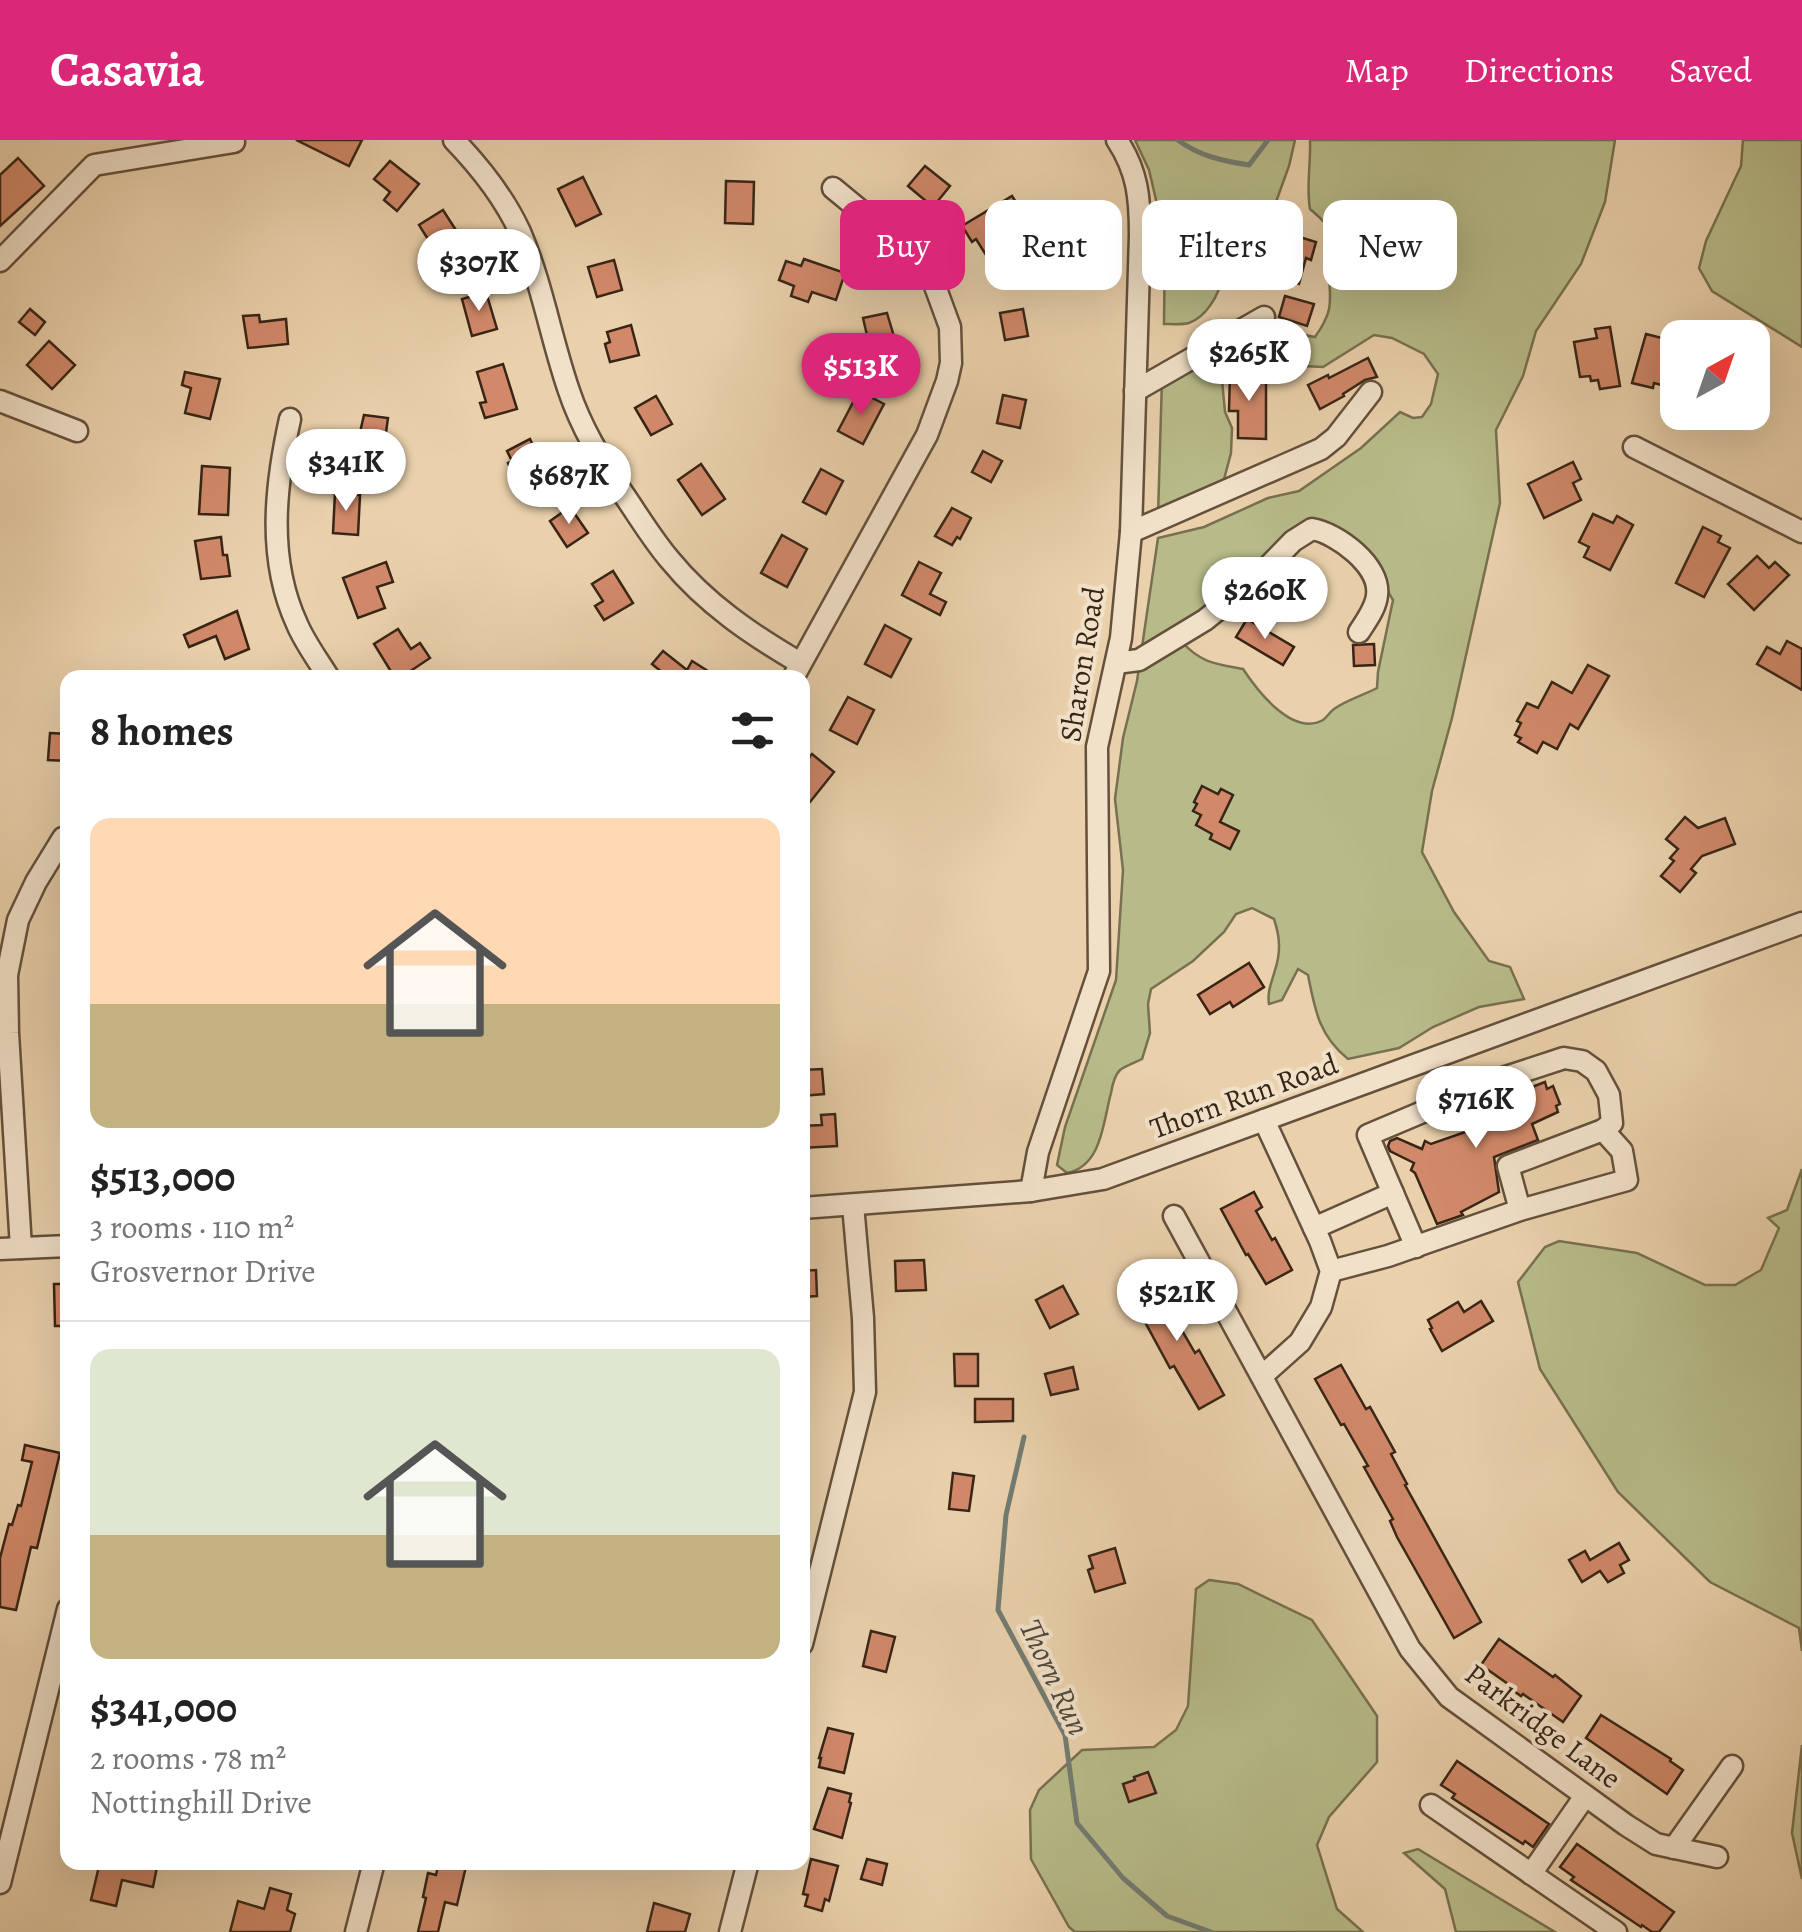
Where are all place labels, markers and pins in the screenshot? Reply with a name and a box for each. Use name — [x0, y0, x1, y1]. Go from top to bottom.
pin: $307K — [409, 229, 549, 314]
pin: $265K — [1179, 319, 1319, 404]
pin: $513K — [791, 333, 931, 418]
pin: $341K — [276, 429, 416, 514]
pin: $687K — [499, 442, 639, 527]
pin: $260K — [1195, 557, 1335, 642]
pin: $716K — [1406, 1066, 1546, 1151]
pin: $521K — [1107, 1259, 1247, 1344]

